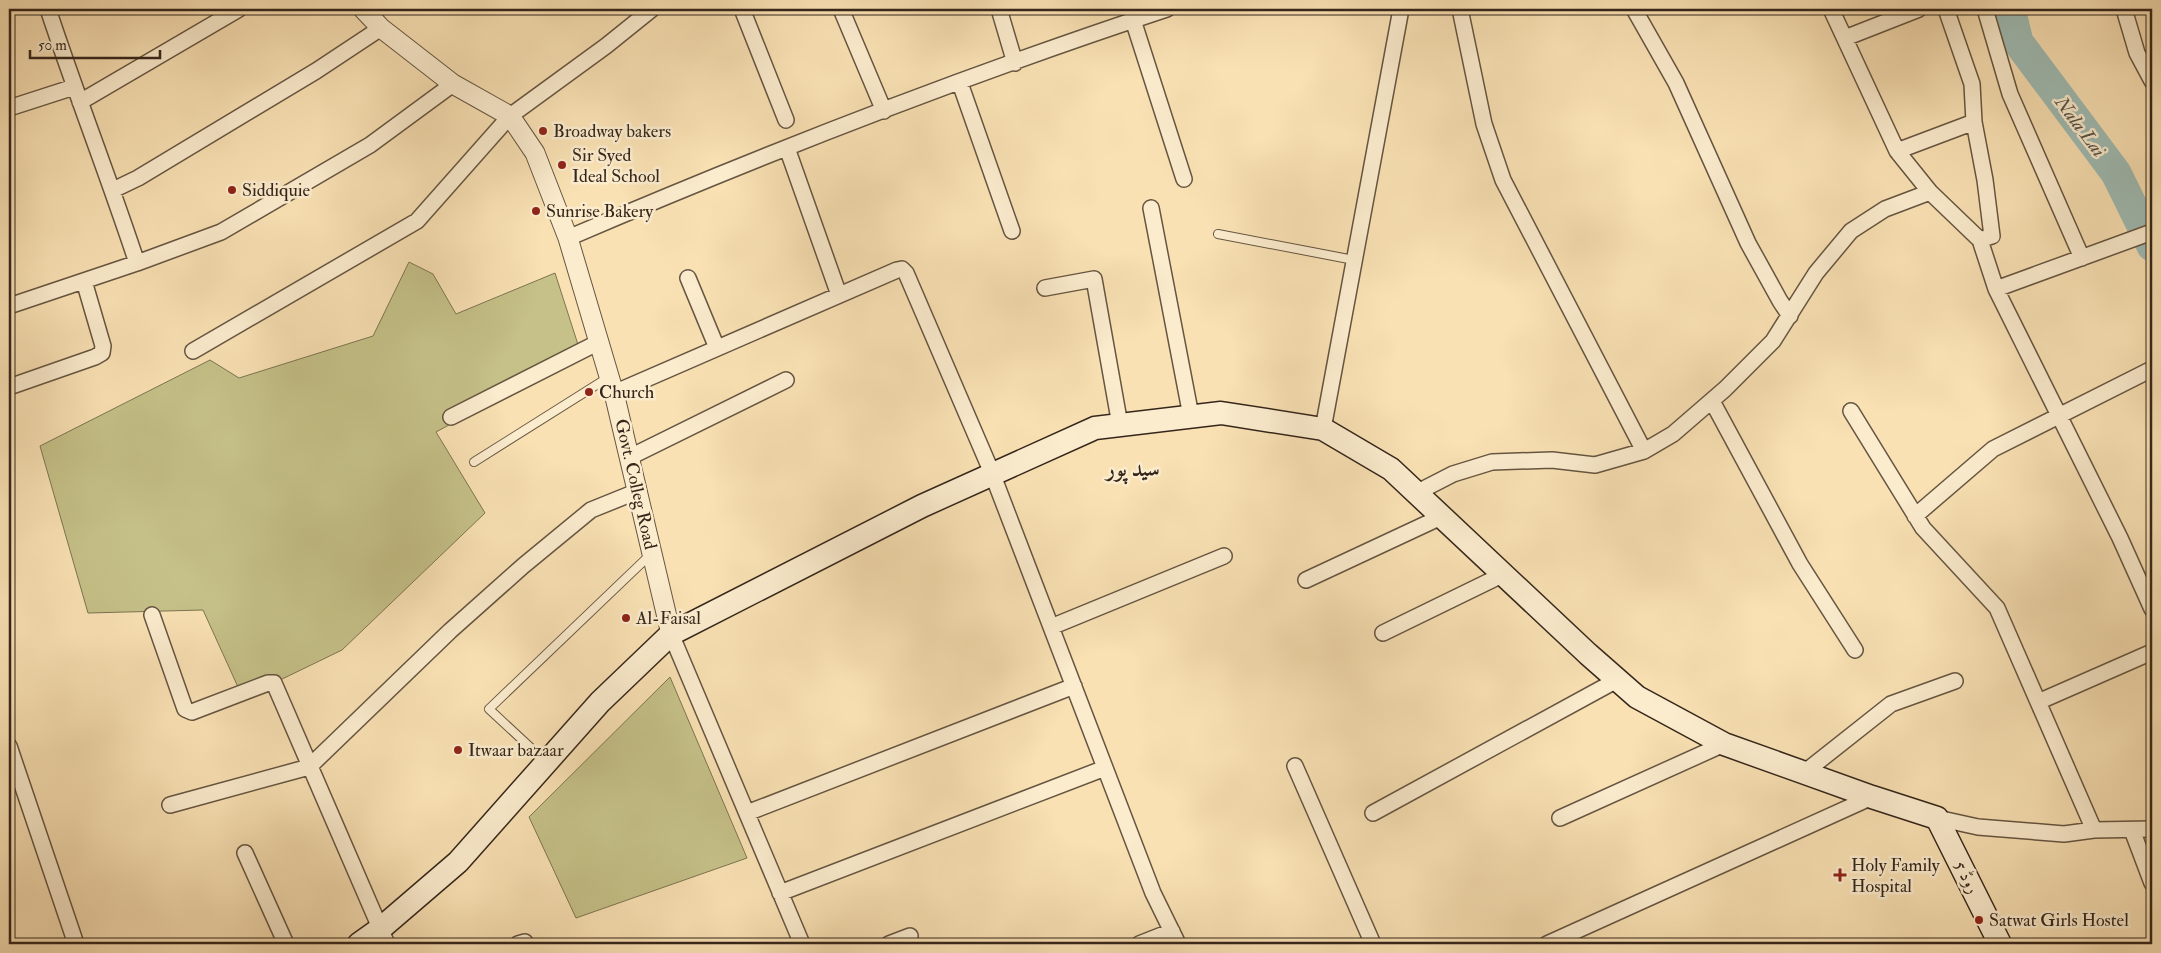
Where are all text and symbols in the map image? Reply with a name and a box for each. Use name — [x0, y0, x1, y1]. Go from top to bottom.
scale bar — [30, 28, 160, 60]
text: 50 m — [38, 36, 67, 55]
water label: Nala Lai — [2049, 91, 2111, 162]
place label: Broadway bakers — [553, 120, 671, 143]
marker: Broadway bakers — [537, 125, 549, 137]
place label: Sir Syed Ideal School — [572, 144, 660, 188]
marker: Sir Syed Ideal School — [556, 159, 568, 171]
place label: Siddiquie — [242, 179, 310, 202]
marker: Siddiquie — [226, 184, 238, 196]
place label: Sunrise Bakery — [546, 200, 654, 223]
marker: Sunrise Bakery — [530, 205, 542, 217]
place label: Church — [599, 381, 655, 404]
marker: Church — [583, 386, 595, 398]
street label: Govt. Colleg Road — [609, 417, 662, 552]
district label: سید پور — [1103, 455, 1160, 485]
place label: Al-Faisal — [635, 607, 701, 630]
marker: Al-Faisal — [620, 612, 632, 624]
place label: Itwaar bazaar — [468, 739, 564, 762]
marker: Itwaar bazaar — [452, 744, 464, 756]
place label: Holy Family Hospital — [1851, 854, 1941, 898]
street label: روڈ 5 — [1949, 857, 1985, 898]
marker: Holy Family Hospital — [1833, 868, 1847, 882]
place label: Satwat Girls Hostel — [1989, 909, 2129, 932]
marker: Satwat Girls Hostel — [1973, 914, 1985, 926]

